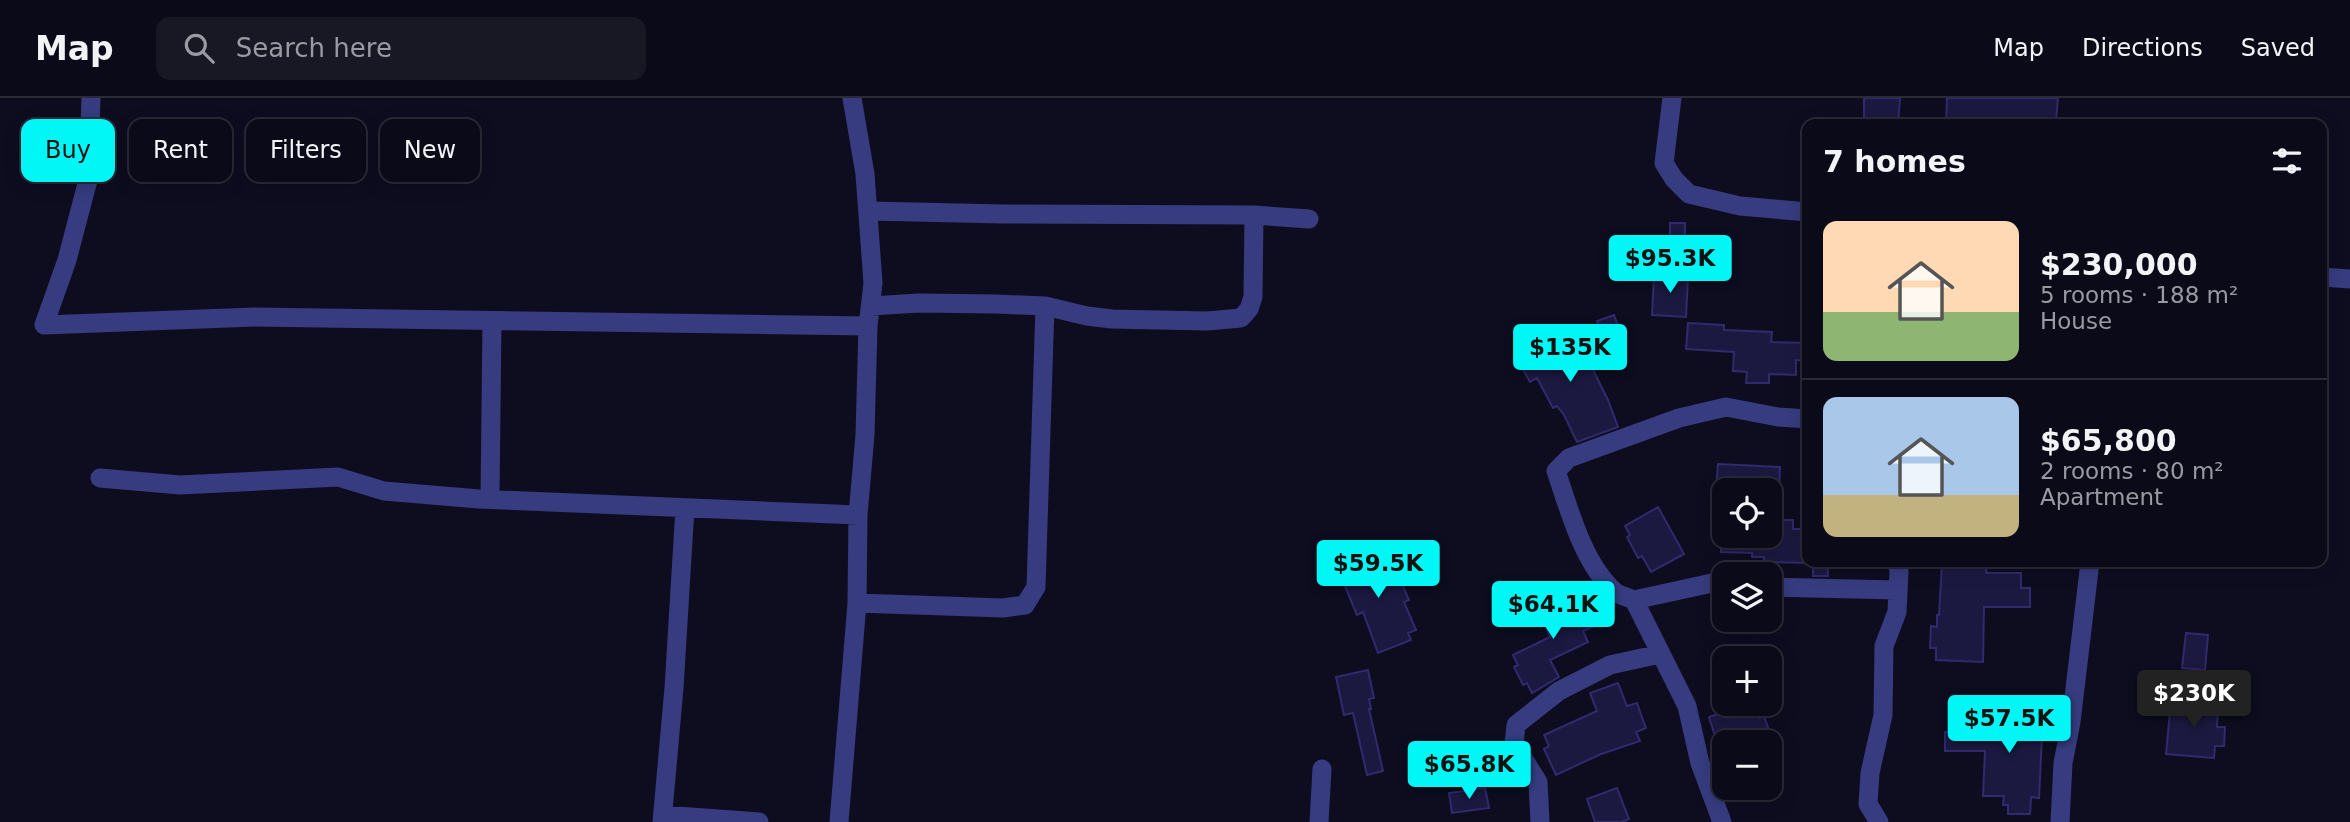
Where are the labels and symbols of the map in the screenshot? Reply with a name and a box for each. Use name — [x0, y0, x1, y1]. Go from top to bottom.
pin: $95.3K — [1613, 236, 1727, 295]
pin: $135K — [1521, 324, 1619, 384]
pin: $59.5K — [1321, 540, 1435, 600]
pin: $64.1K — [1496, 582, 1610, 641]
pin: $230K — [2145, 670, 2243, 730]
pin: $57.5K — [1952, 696, 2066, 755]
pin: $65.8K — [1412, 742, 1526, 801]

